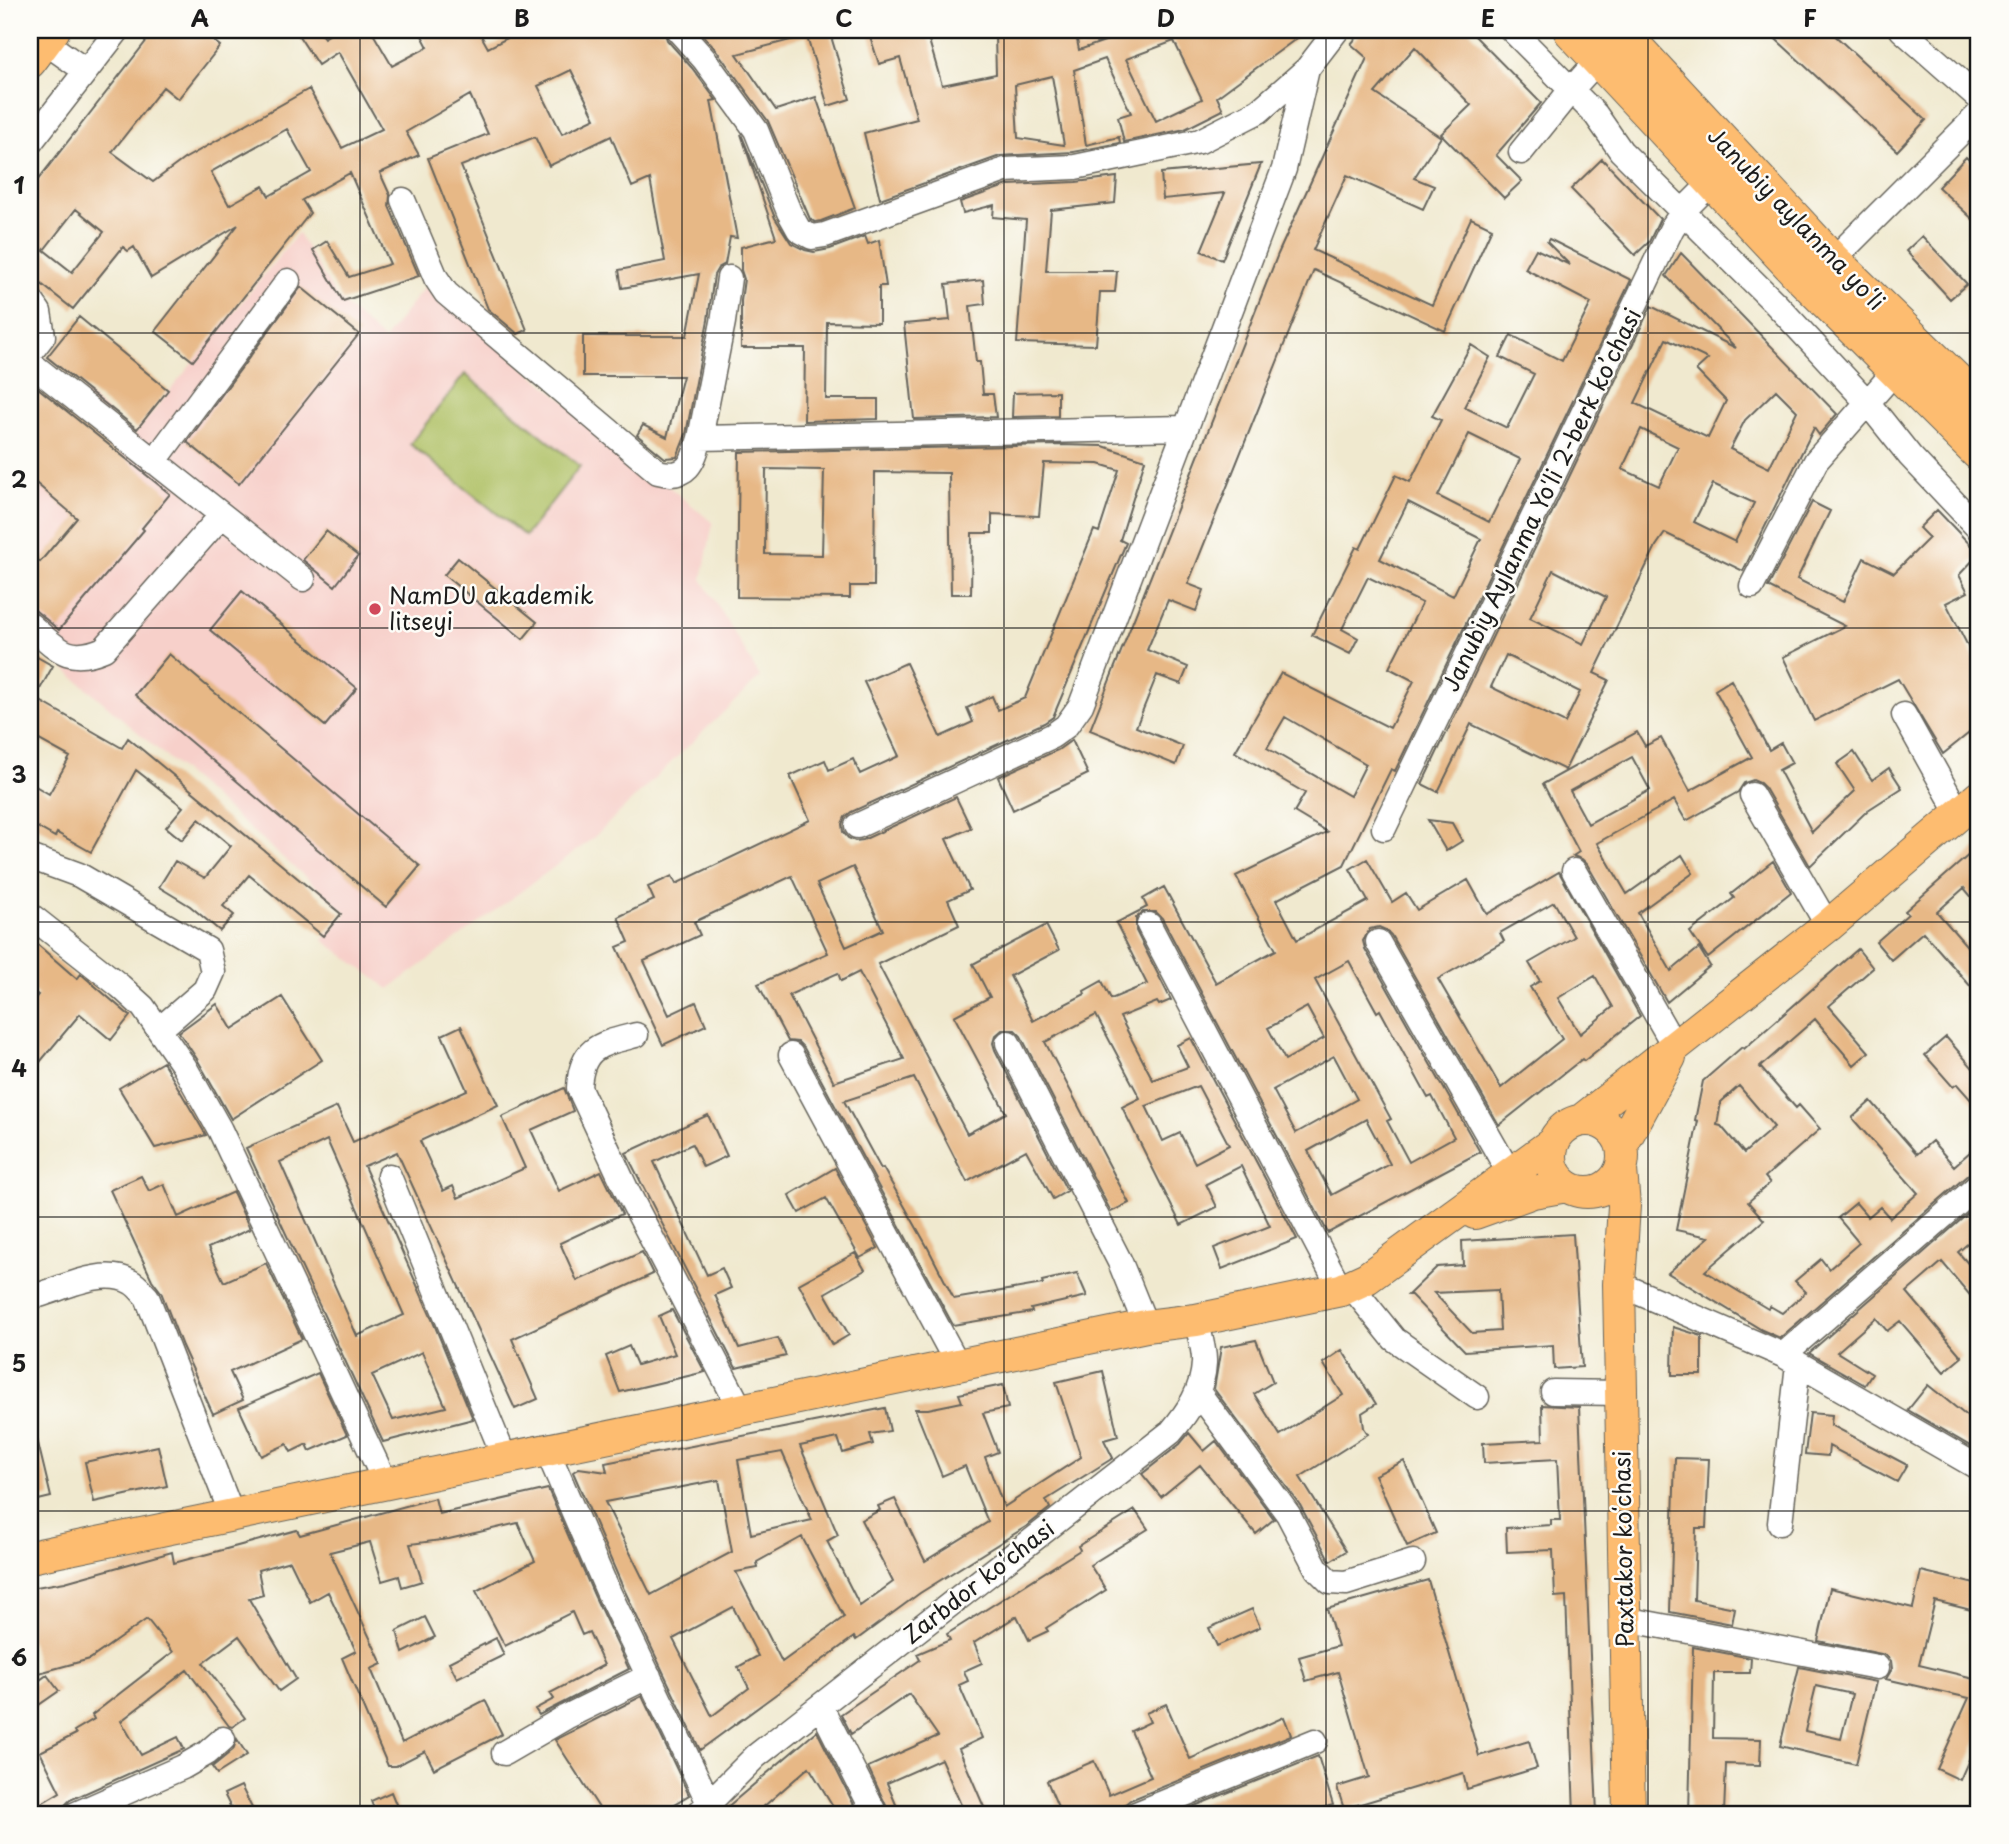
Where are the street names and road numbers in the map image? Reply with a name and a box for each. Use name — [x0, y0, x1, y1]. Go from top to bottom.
street label: Janubiy aylanma yoʻli — [1700, 119, 1894, 317]
street label: Janubiy Аylanma Yo'li 2-berk koʼchasi — [1432, 302, 1649, 697]
street label: Paxtakor koʻchasi — [1603, 1450, 1642, 1648]
street label: Zarbdor koʻchasi — [895, 1510, 1061, 1651]

